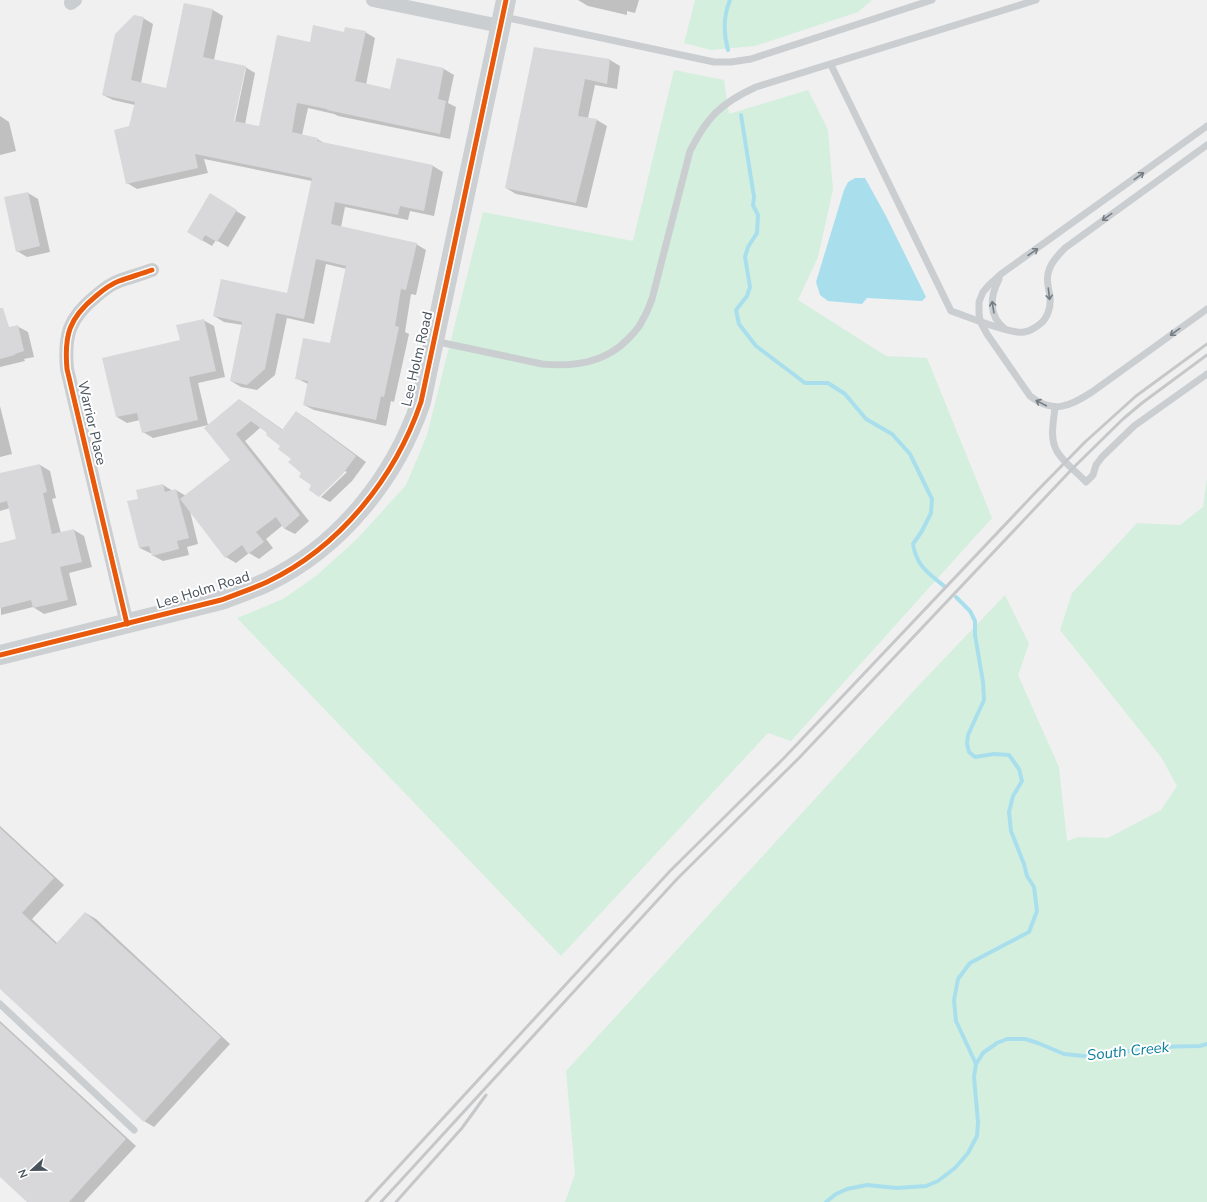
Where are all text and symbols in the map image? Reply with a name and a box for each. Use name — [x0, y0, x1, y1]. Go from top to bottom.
one-way arrow — [1133, 172, 1144, 180]
one-way arrow — [1102, 213, 1113, 221]
one-way arrow — [1028, 248, 1039, 256]
one-way arrow — [1045, 288, 1053, 301]
one-way arrow — [989, 300, 997, 313]
street label: Lee Holm Road — [397, 310, 437, 408]
one-way arrow — [1170, 328, 1181, 336]
street label: Warrior Place — [73, 379, 111, 467]
one-way arrow — [1035, 399, 1047, 406]
street label: Lee Holm Road — [154, 567, 252, 613]
water label: South Creek — [1086, 1037, 1171, 1065]
north arrow — [12, 1150, 52, 1190]
text: N — [15, 1167, 32, 1180]

